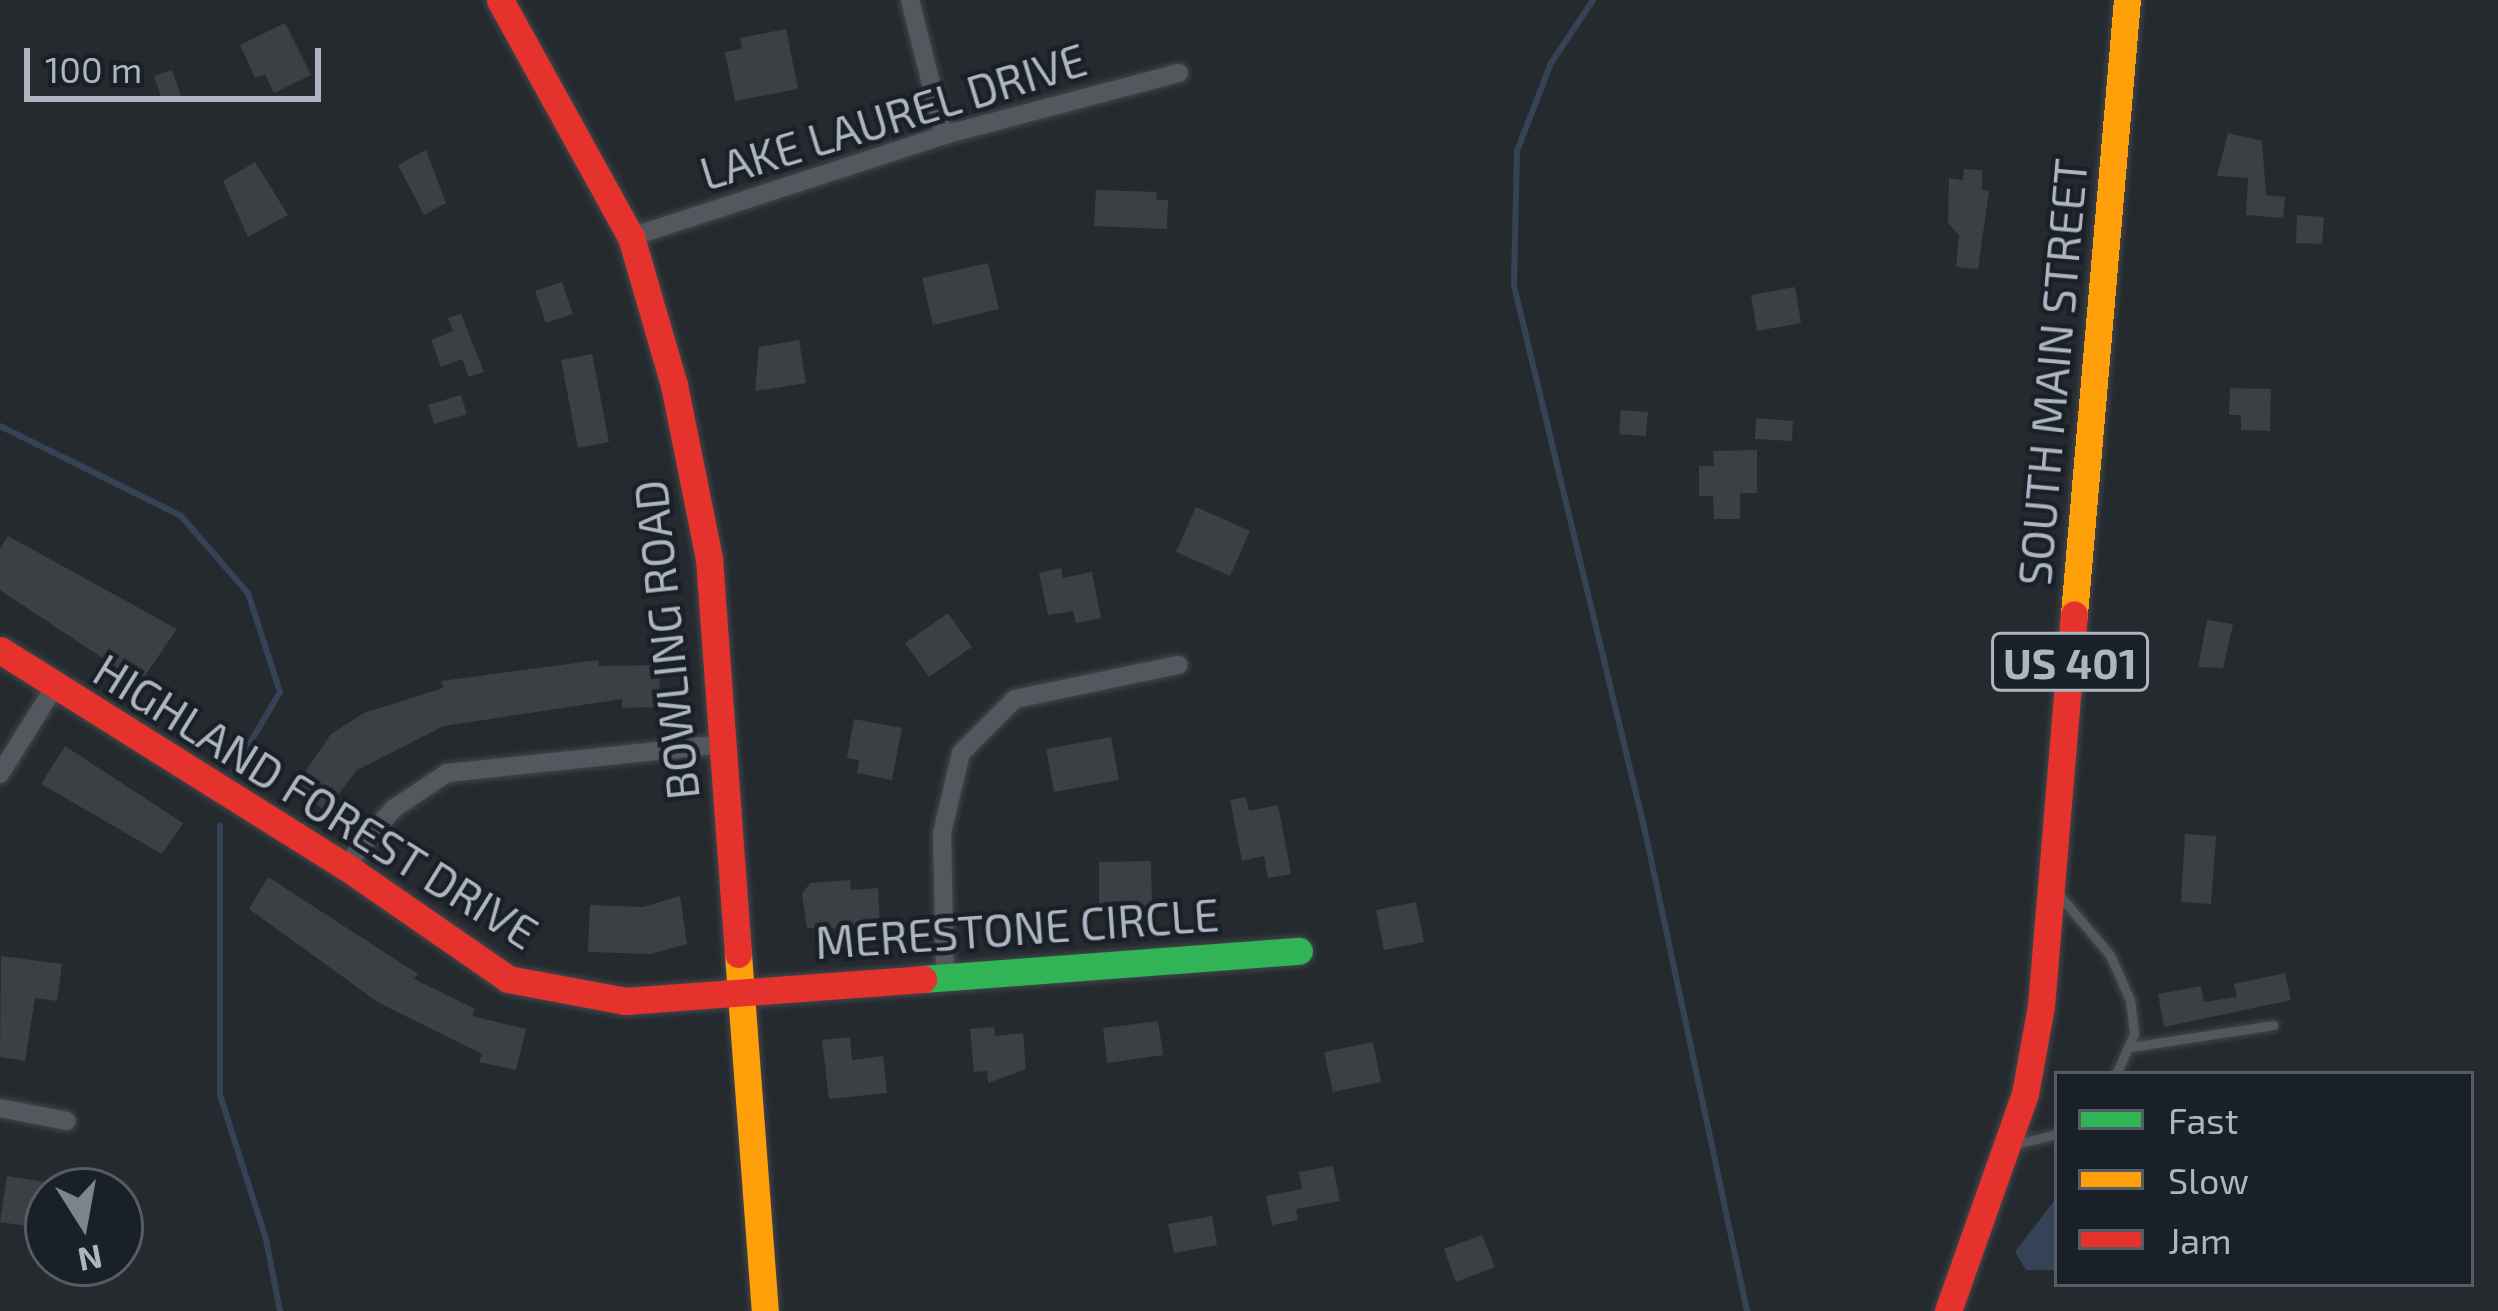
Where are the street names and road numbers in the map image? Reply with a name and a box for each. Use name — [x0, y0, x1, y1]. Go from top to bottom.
street label: LAKE LAUREL DRIVE — [693, 31, 1093, 201]
street label: SOUTH MAIN STREET — [2006, 156, 2098, 588]
street label: BOWLING ROAD — [622, 477, 710, 803]
road number: US 401 — [1989, 626, 2151, 698]
street label: HIGHLAND FOREST DRIVE — [84, 642, 548, 960]
street label: MERESTONE CIRCLE — [813, 887, 1221, 969]

